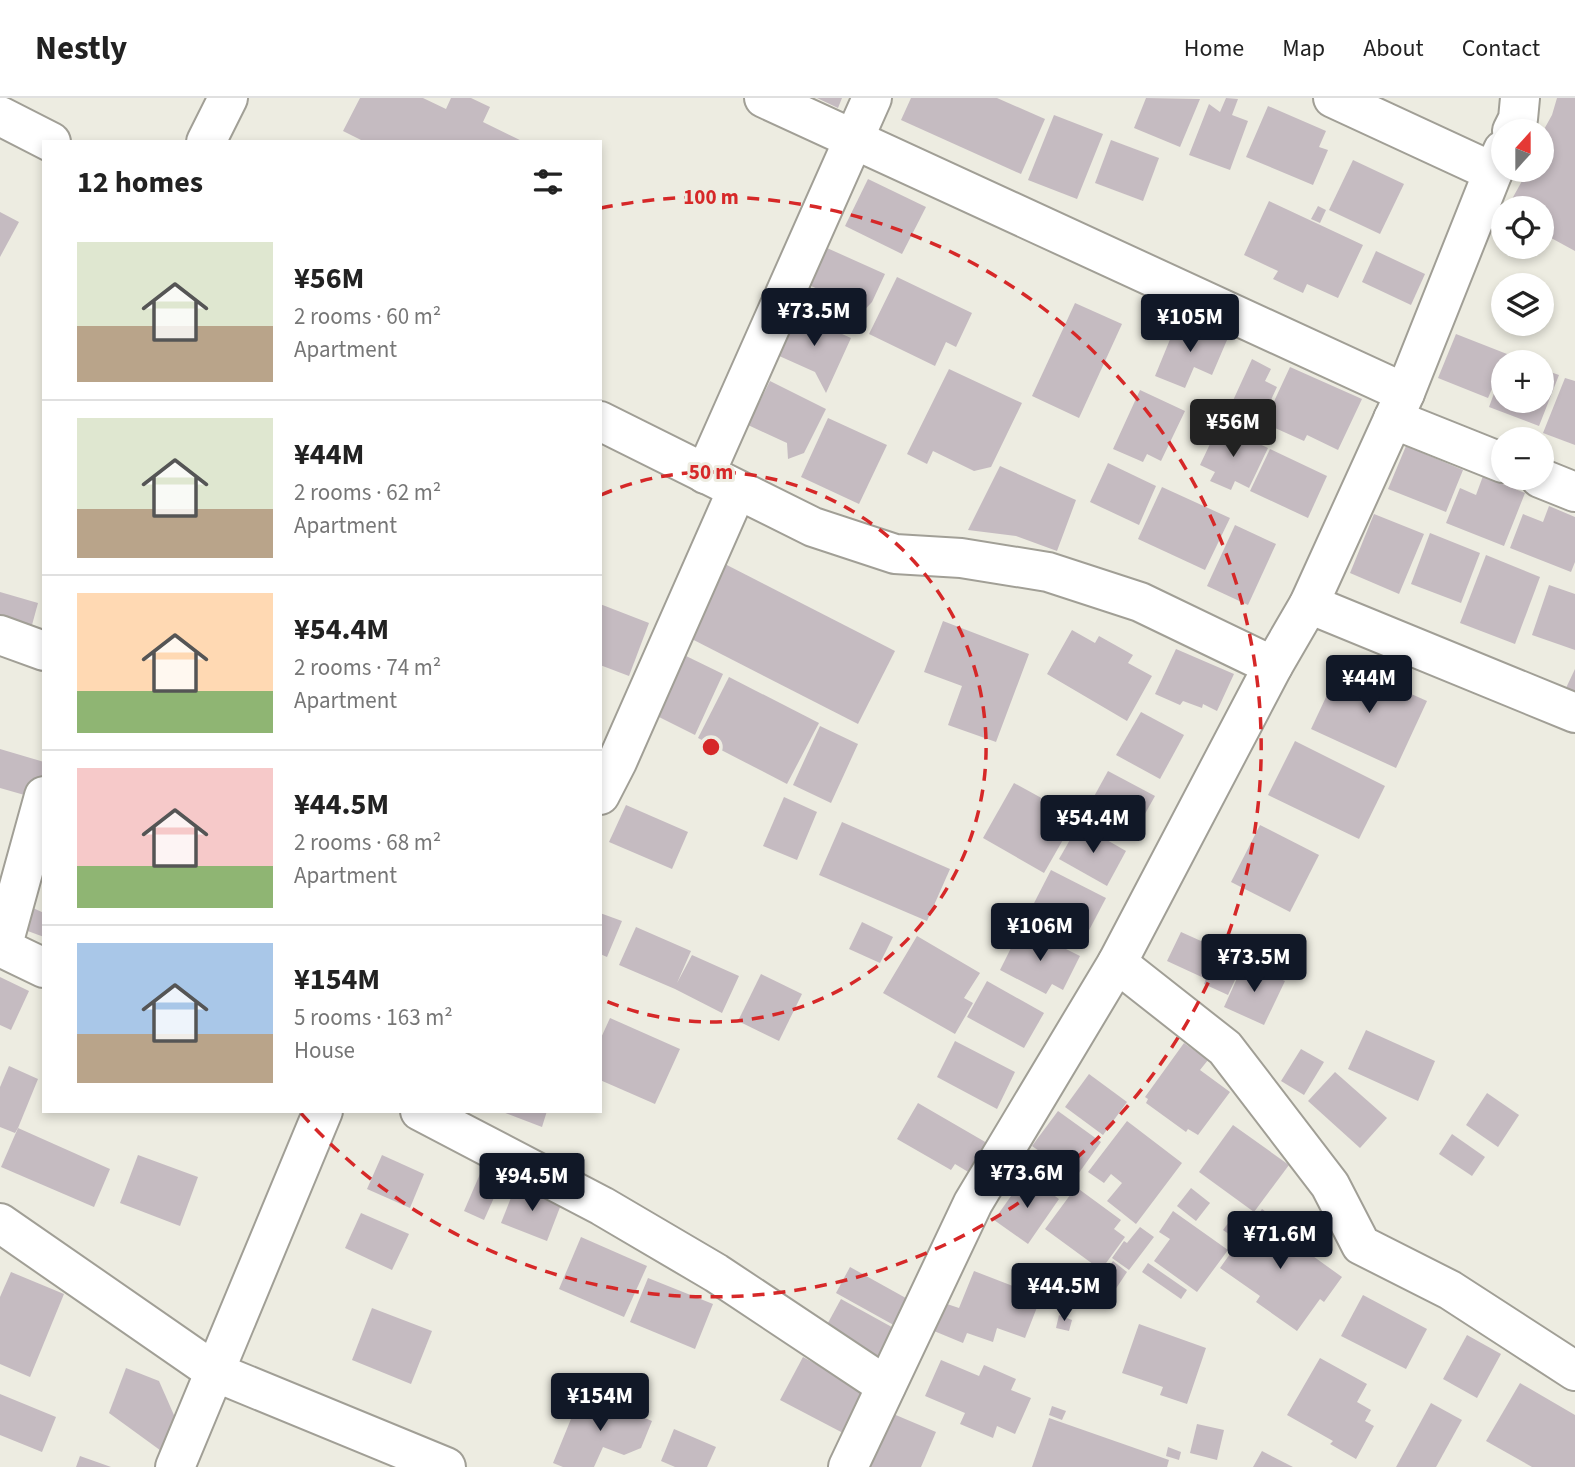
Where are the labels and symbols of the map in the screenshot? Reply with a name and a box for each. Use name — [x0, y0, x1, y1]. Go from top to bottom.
north arrow — [1491, 119, 1554, 182]
text: 100 m — [683, 182, 739, 212]
pin: ¥73.5M — [757, 288, 871, 348]
pin: ¥105M — [1141, 294, 1239, 354]
pin: ¥56M — [1192, 400, 1274, 459]
text: 50 m — [689, 457, 733, 487]
pin: ¥44M — [1328, 656, 1410, 715]
centre of rings — [699, 735, 723, 759]
pin: ¥54.4M — [1036, 796, 1150, 855]
pin: ¥106M — [991, 904, 1089, 963]
pin: ¥73.5M — [1197, 934, 1311, 994]
pin: ¥73.6M — [970, 1150, 1084, 1210]
pin: ¥94.5M — [475, 1154, 589, 1213]
pin: ¥71.6M — [1223, 1212, 1337, 1271]
pin: ¥44.5M — [1007, 1264, 1121, 1323]
pin: ¥154M — [551, 1374, 649, 1433]

